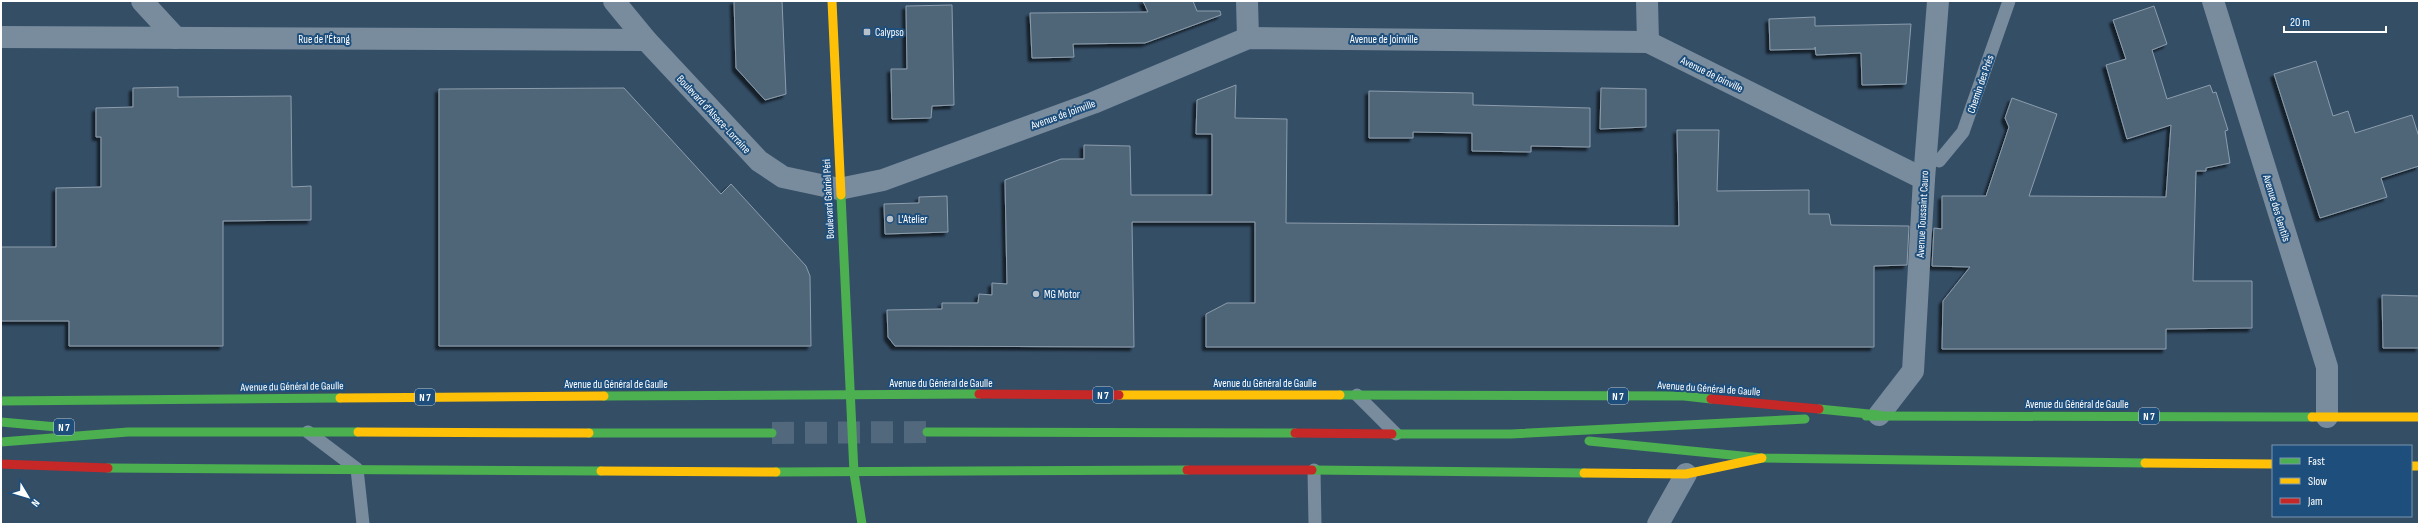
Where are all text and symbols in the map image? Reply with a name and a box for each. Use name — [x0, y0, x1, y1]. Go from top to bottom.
scale bar — [2284, 8, 2386, 34]
text: 20 m — [2290, 15, 2310, 30]
place label: Calypso — [875, 26, 904, 39]
marker: Calypso — [862, 27, 872, 37]
street label: Rue de l'Étang — [298, 33, 350, 46]
street label: Avenue de Joinville — [1349, 33, 1418, 46]
street label: Avenue de Joinville — [1678, 53, 1745, 95]
street label: Chemin des Prés — [1964, 53, 1997, 115]
street label: Boulevard d'Alsace-Lorraine — [674, 72, 753, 156]
street label: Avenue de Joinville — [1028, 97, 1097, 133]
street label: Boulevard Gabriel Péri — [820, 159, 837, 239]
street label: Avenue Toussaint Cauro — [1914, 170, 1931, 259]
street label: Avenue des Gentils — [2260, 172, 2293, 243]
place label: L'Atelier — [898, 213, 928, 226]
marker: L'Atelier — [885, 214, 895, 224]
place label: MG Motor — [1044, 288, 1080, 301]
marker: MG Motor — [1031, 289, 1041, 299]
street label: Avenue du Général de Gaulle — [888, 377, 993, 390]
street label: Avenue du Général de Gaulle — [1212, 377, 1317, 390]
street label: Avenue du Général de Gaulle — [563, 378, 668, 391]
street label: Avenue du Général de Gaulle — [1656, 378, 1761, 399]
street label: Avenue du Général de Gaulle — [239, 379, 344, 394]
road number: N 7 — [1093, 387, 1113, 403]
road number: N 7 — [1608, 388, 1628, 404]
road number: N 7 — [415, 389, 435, 405]
street label: Avenue du Général de Gaulle — [2024, 398, 2129, 411]
road number: N 7 — [2139, 408, 2159, 424]
road number: N 7 — [54, 419, 74, 435]
legend — [2272, 445, 2412, 517]
text: Fast — [2308, 454, 2325, 469]
text: Slow — [2308, 474, 2327, 489]
north arrow — [8, 477, 48, 517]
text: Jam — [2307, 494, 2323, 509]
text: N — [28, 497, 42, 509]

